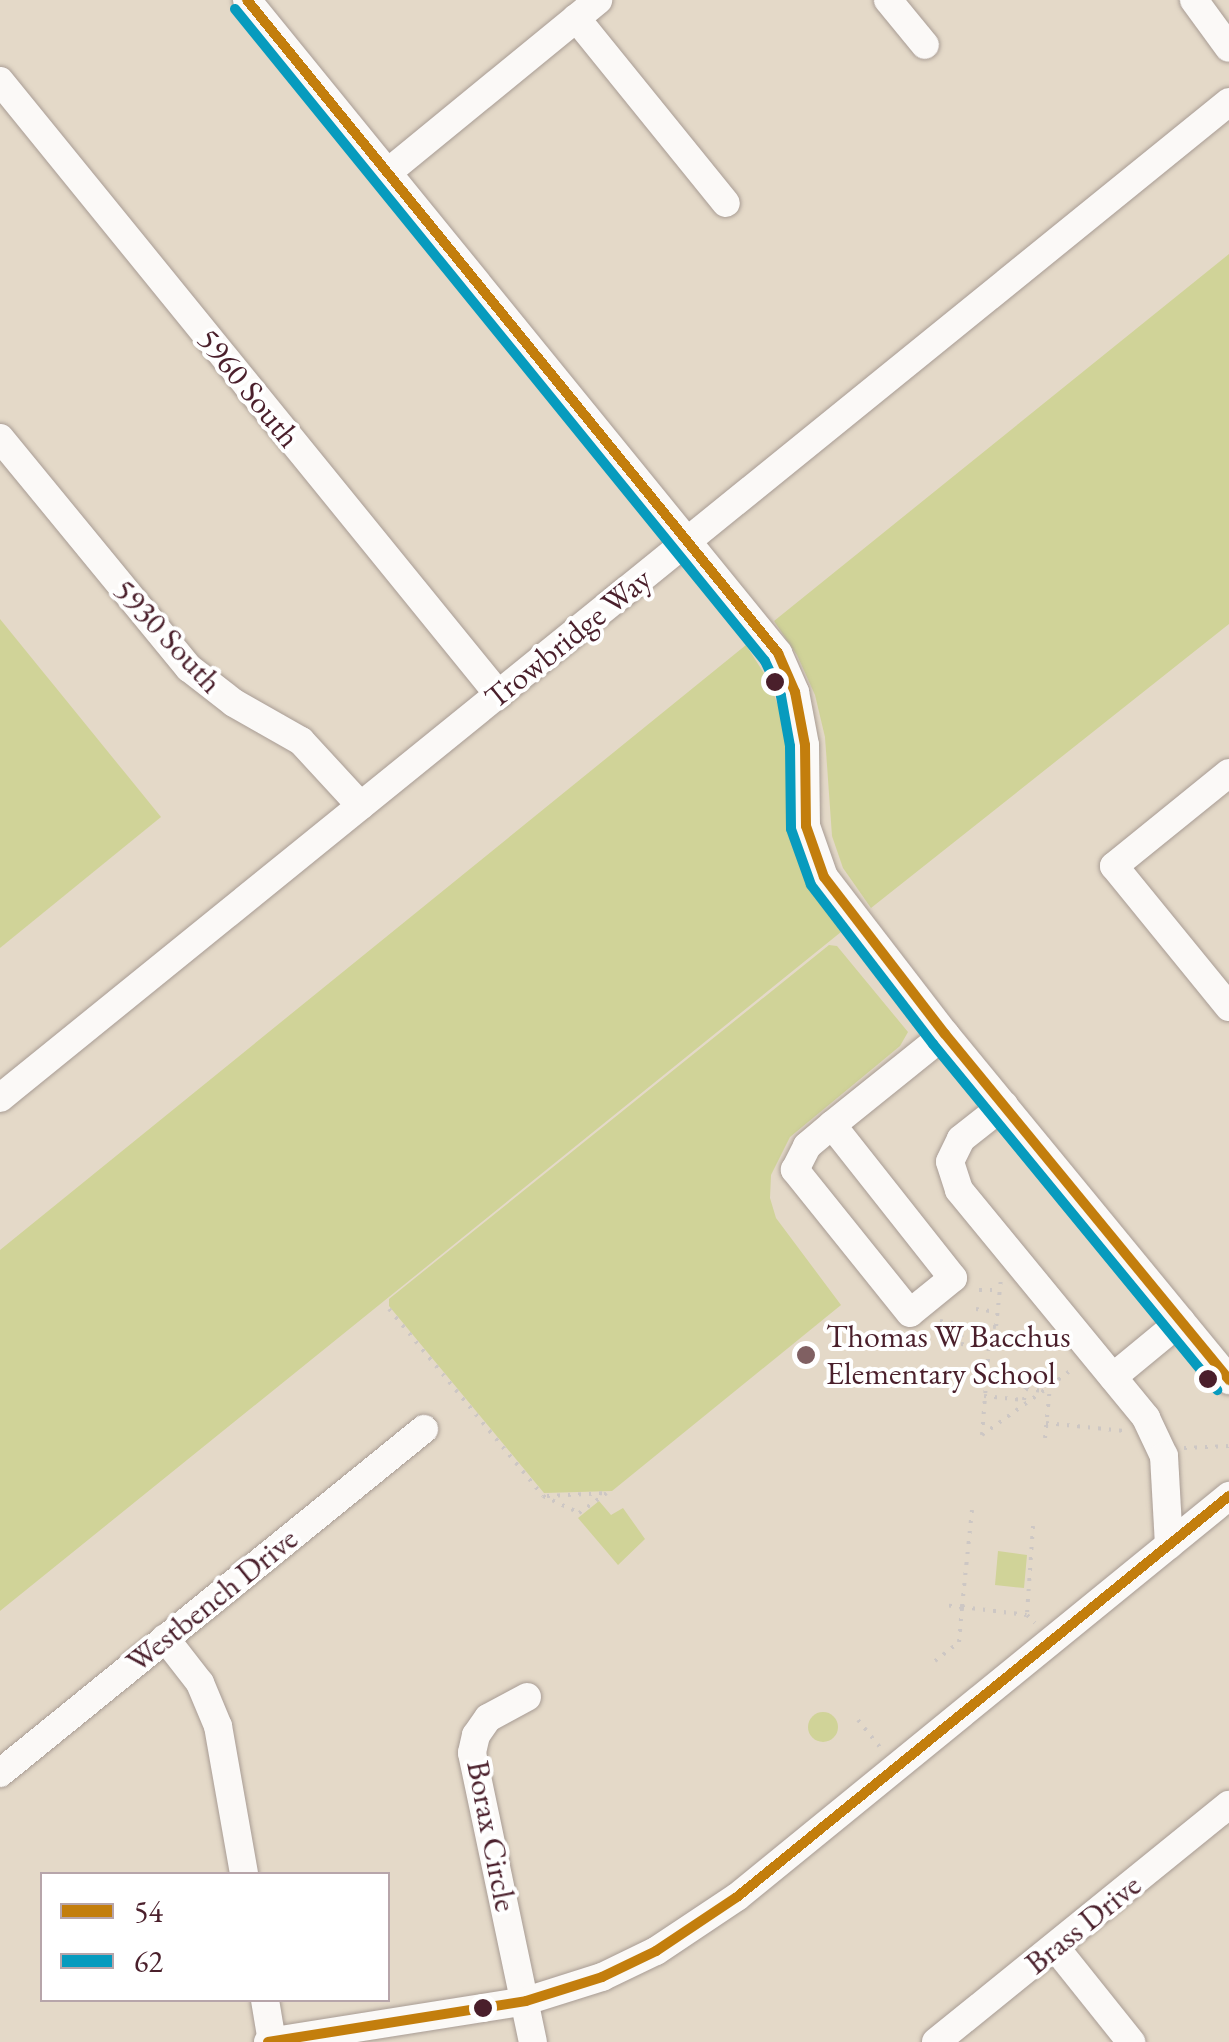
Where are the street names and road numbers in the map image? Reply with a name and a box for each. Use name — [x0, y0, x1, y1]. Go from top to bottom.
street label: 5960 South — [189, 321, 309, 455]
street label: Trowbridge Way — [477, 559, 659, 717]
street label: 5930 South — [106, 571, 230, 701]
street label: Westbench Drive — [119, 1519, 305, 1681]
street label: Borax Circle — [459, 1757, 525, 1915]
street label: Brass Drive — [1017, 1866, 1149, 1982]

